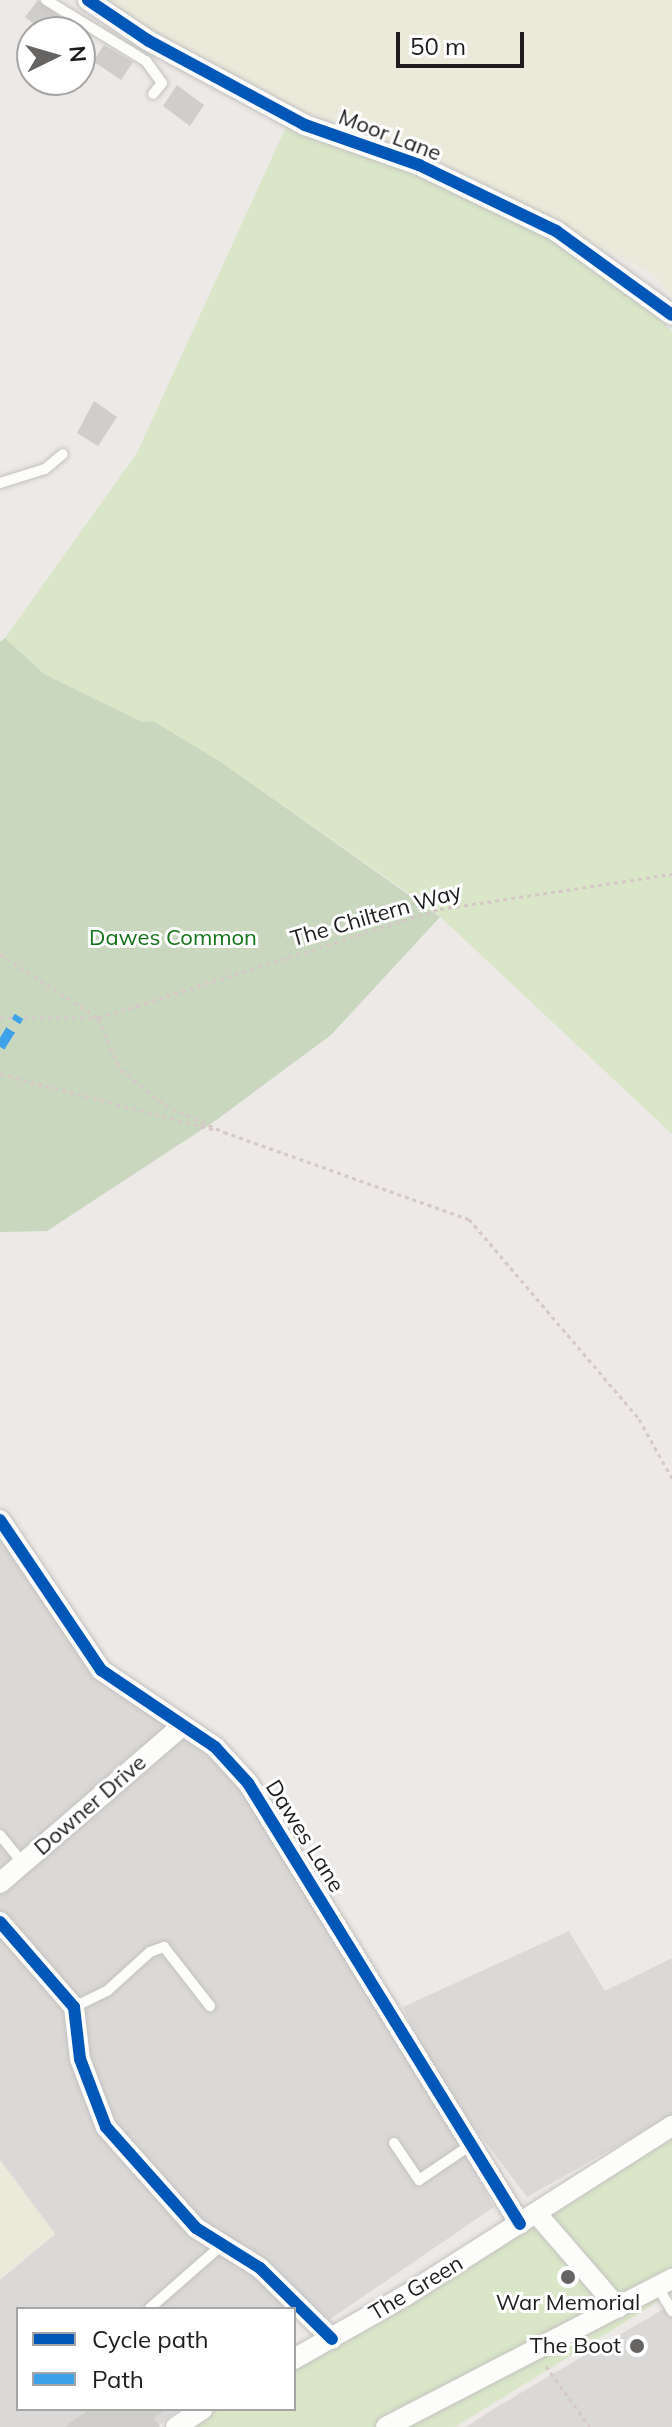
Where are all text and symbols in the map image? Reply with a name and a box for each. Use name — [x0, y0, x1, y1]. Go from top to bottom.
north arrow — [16, 16, 96, 96]
scale bar — [400, 16, 528, 66]
text: 50 m — [410, 31, 466, 61]
text: N — [63, 45, 93, 64]
street label: Moor Lane — [335, 103, 445, 167]
street label: The Chiltern Way — [288, 878, 464, 952]
park label: Dawes Common — [89, 925, 257, 951]
street label: Downer Drive — [29, 1749, 151, 1861]
street label: Dawes Lane — [260, 1775, 350, 1897]
street label: The Green — [364, 2250, 468, 2326]
marker: War Memorial — [559, 2268, 577, 2286]
place label: War Memorial — [496, 2290, 640, 2316]
legend — [16, 2307, 296, 2411]
text: Cycle path — [92, 2324, 209, 2354]
place label: The Boot — [529, 2333, 621, 2359]
marker: The Boot — [628, 2337, 646, 2355]
text: Path — [92, 2364, 144, 2394]

